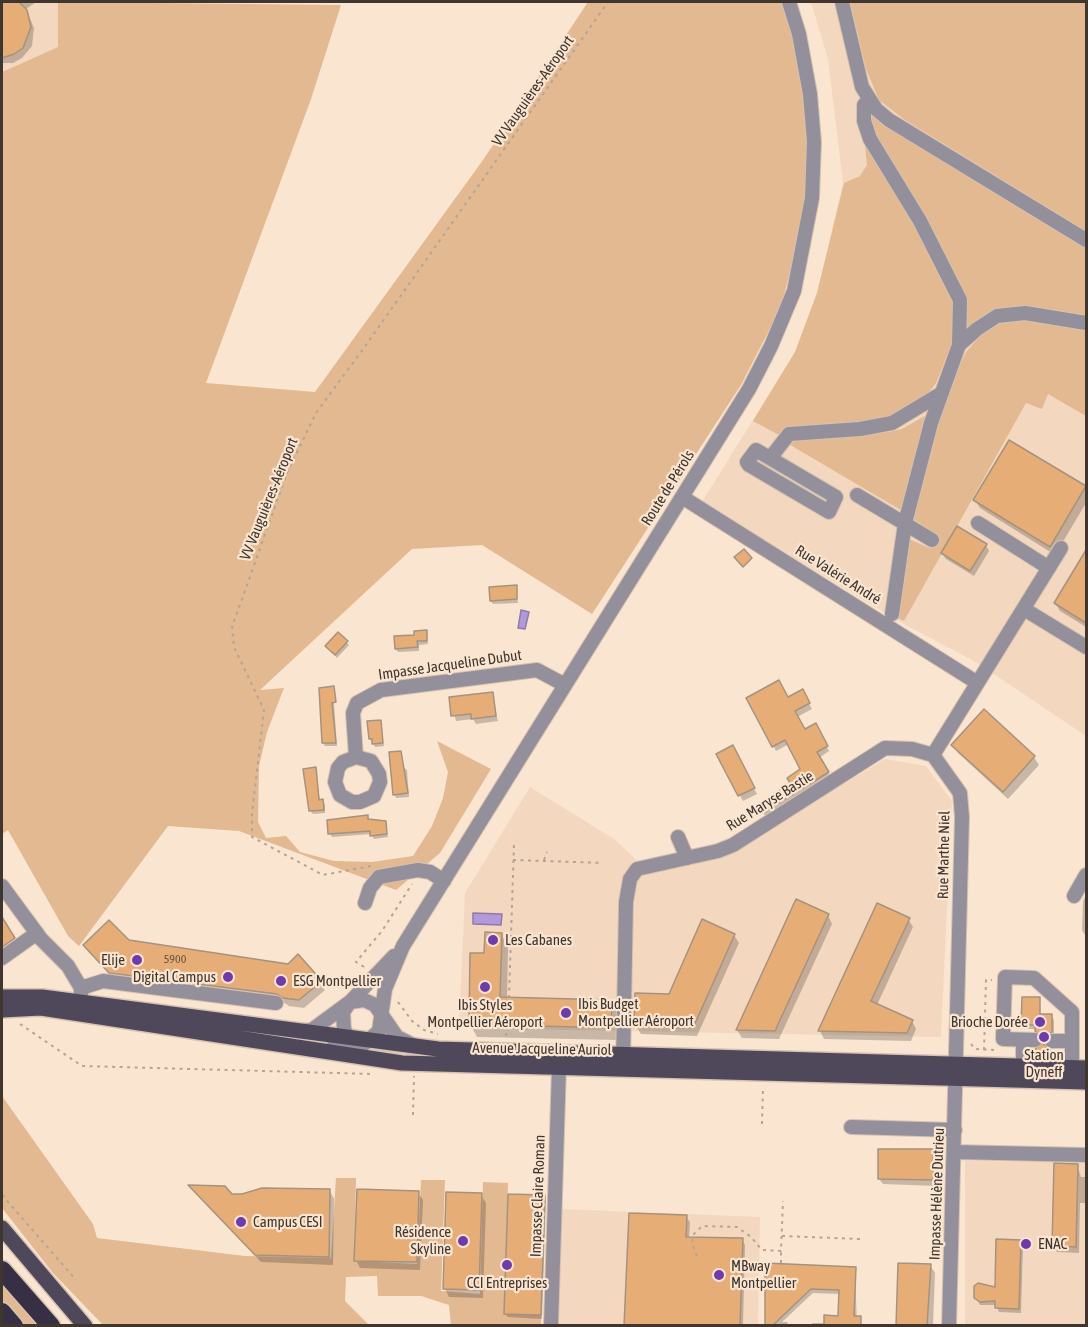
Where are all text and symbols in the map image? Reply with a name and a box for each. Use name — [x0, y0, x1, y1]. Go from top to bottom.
street label: VV Vauguières-Aéroport — [488, 32, 578, 150]
street label: VV Vauguières-Aéroport — [236, 435, 302, 563]
street label: Route de Pérols — [638, 447, 698, 529]
street label: Rue Valérie André — [792, 541, 884, 609]
street label: Impasse Jacqueline Dubut — [377, 646, 523, 684]
street label: Rue Maryse Bastie — [723, 767, 817, 835]
street label: Rue Marthe Niel — [934, 811, 954, 899]
place label: Les Cabanes — [505, 931, 572, 949]
marker: Les Cabanes — [486, 933, 500, 947]
place label: Elije — [101, 951, 125, 969]
house number: 5900 — [164, 952, 186, 966]
marker: Elije — [130, 953, 144, 967]
place label: Digital Campus — [133, 968, 216, 986]
marker: Digital Campus — [221, 970, 235, 984]
place label: ESG Montpellier — [293, 972, 381, 990]
marker: ESG Montpellier — [274, 974, 288, 988]
marker: Ibis Styles Montpellier Aéroport — [478, 980, 492, 994]
place label: Ibis Budget Montpellier Aéroport — [578, 995, 694, 1030]
place label: Ibis Styles Montpellier Aéroport — [427, 996, 543, 1031]
marker: Ibis Budget Montpellier Aéroport — [559, 1006, 573, 1020]
place label: Brioche Dorée — [951, 1013, 1028, 1031]
marker: Brioche Dorée — [1033, 1015, 1047, 1029]
marker: Station Dyneff — [1037, 1030, 1051, 1044]
street label: Avenue Jacqueline Auriol — [472, 1039, 612, 1059]
place label: Station Dyneff — [1024, 1046, 1064, 1081]
street label: Impasse Hélène Dutrieu — [926, 1128, 948, 1260]
street label: Impasse Claire Roman — [527, 1135, 549, 1257]
place label: Campus CESI — [253, 1213, 322, 1231]
marker: Campus CESI — [234, 1215, 248, 1229]
place label: Résidence Skyline — [394, 1223, 451, 1258]
marker: Résidence Skyline — [456, 1234, 470, 1248]
place label: ENAC — [1038, 1235, 1067, 1253]
marker: ENAC — [1019, 1237, 1033, 1251]
place label: MBway Montpellier — [731, 1257, 796, 1292]
marker: CCI Entreprises — [500, 1258, 514, 1272]
marker: MBway Montpellier — [712, 1268, 726, 1282]
place label: CCI Entreprises — [467, 1274, 547, 1292]

